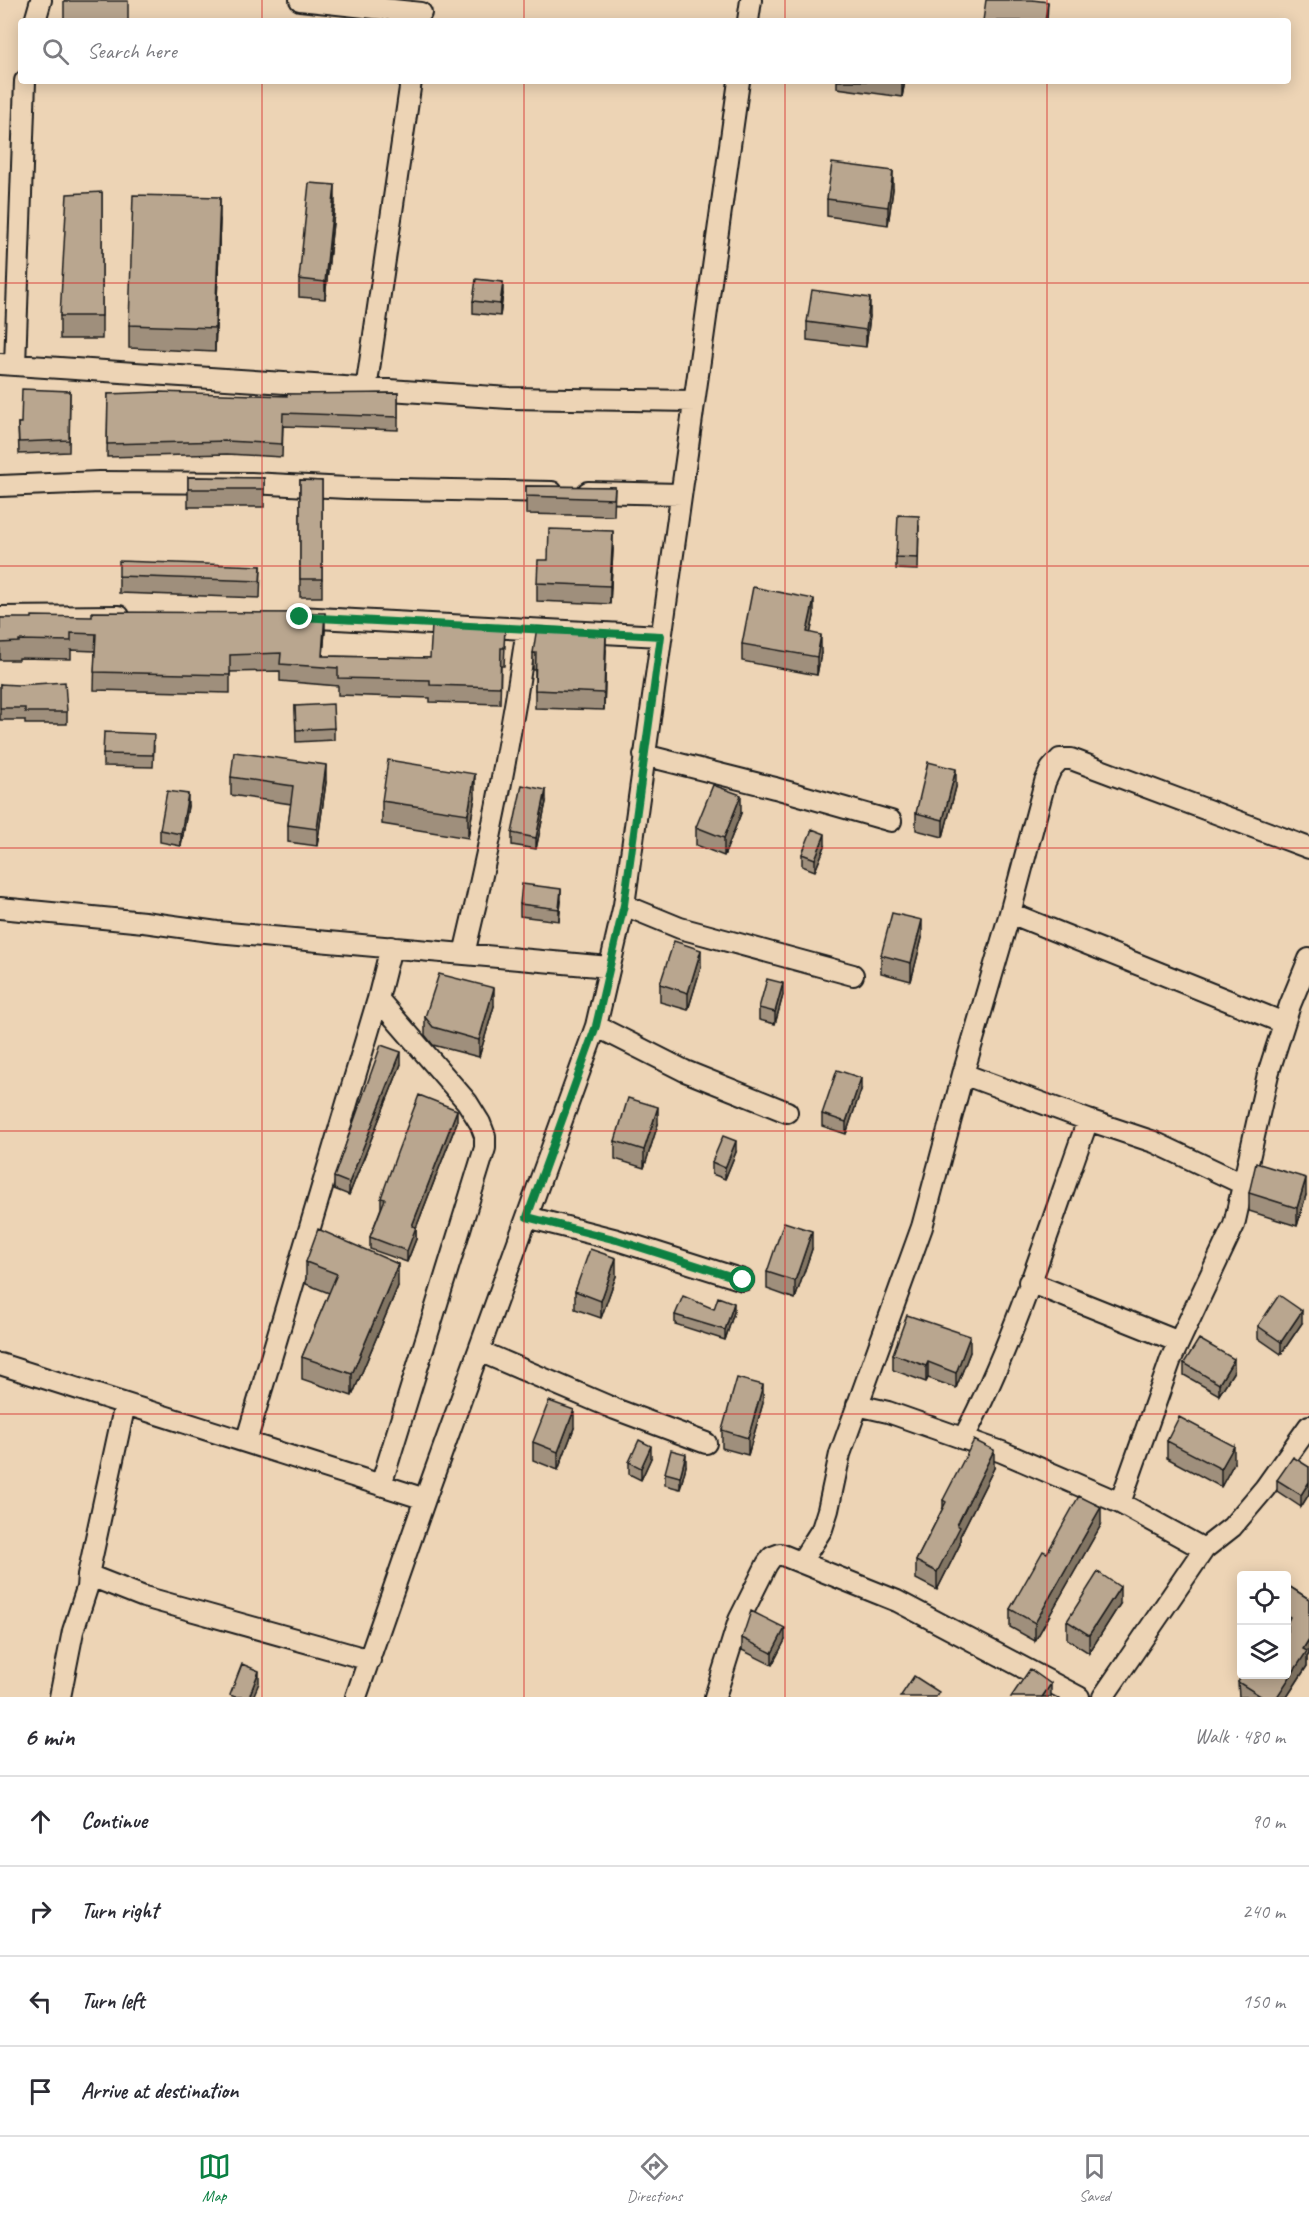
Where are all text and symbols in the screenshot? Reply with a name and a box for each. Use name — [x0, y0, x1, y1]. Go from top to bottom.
search box — [18, 18, 1291, 84]
icon: search — [39, 35, 72, 68]
text: Search here — [87, 37, 177, 65]
route end — [286, 603, 312, 629]
route start — [729, 1266, 755, 1292]
map controls — [1237, 1571, 1291, 1679]
button: locate — [1237, 1571, 1291, 1625]
button: layers — [1237, 1625, 1291, 1679]
text: 6 min — [24, 1720, 74, 1753]
text: Walk · 480 m — [1195, 1724, 1285, 1749]
icon: ahead — [24, 1805, 57, 1838]
text: Continue — [81, 1807, 147, 1835]
text: 90 m — [1251, 1809, 1285, 1834]
icon: right — [24, 1895, 57, 1928]
text: Turn right — [81, 1897, 158, 1925]
text: 240 m — [1242, 1899, 1285, 1924]
icon: left — [24, 1985, 57, 2018]
text: Turn left — [81, 1987, 145, 2015]
text: 150 m — [1242, 1989, 1285, 2014]
icon: arrive — [24, 2075, 57, 2108]
text: Arrive at destination — [81, 2077, 238, 2105]
tab: Map — [198, 2150, 231, 2206]
tab: Directions — [627, 2150, 682, 2206]
tab: Saved — [1078, 2150, 1111, 2206]

